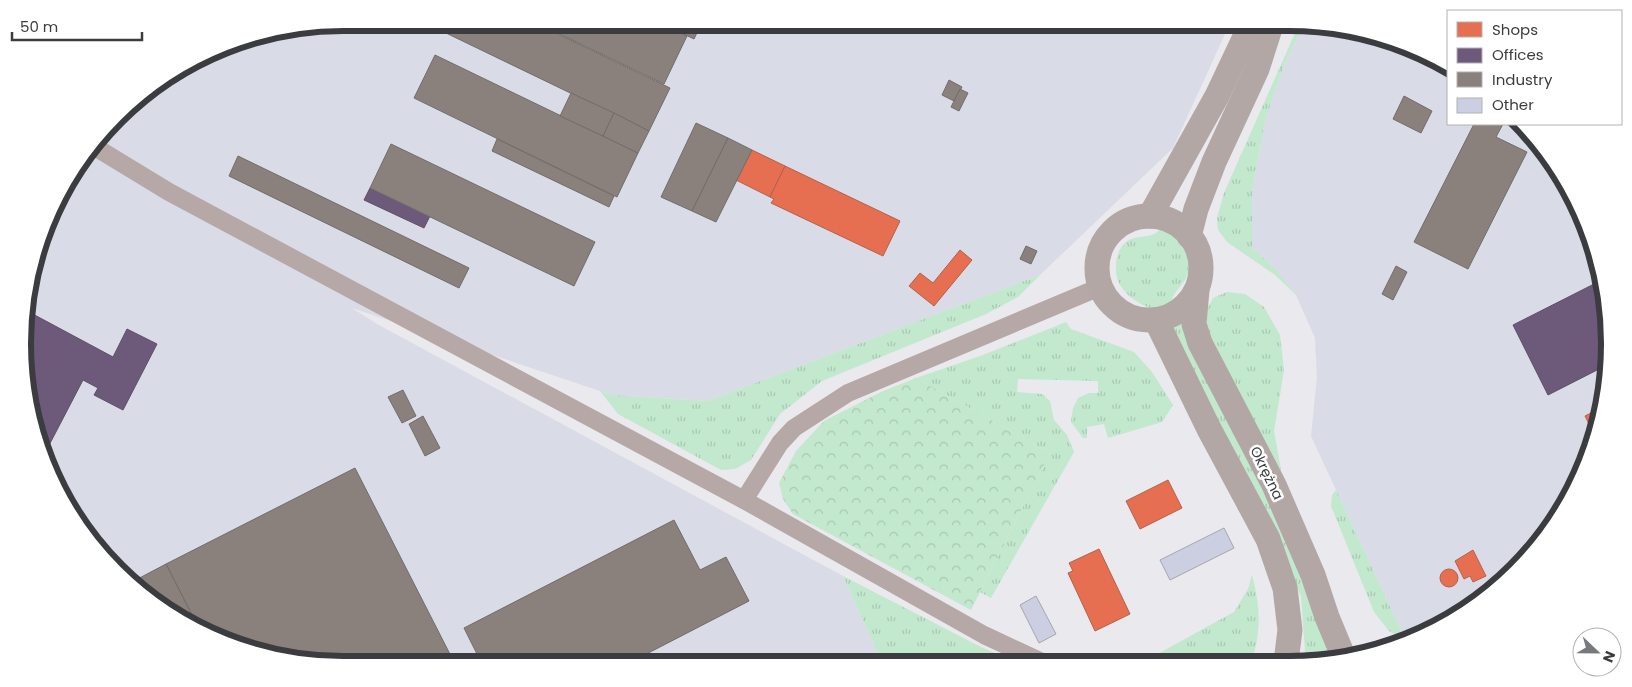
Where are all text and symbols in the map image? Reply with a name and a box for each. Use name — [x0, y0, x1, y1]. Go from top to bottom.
scale bar — [12, 10, 142, 42]
legend — [1447, 10, 1622, 125]
text: 50 m — [20, 16, 58, 37]
text: Shops — [1492, 19, 1538, 40]
text: Offices — [1492, 44, 1544, 65]
text: Industry — [1492, 69, 1553, 90]
text: Other — [1492, 94, 1534, 115]
street label: Okrężna — [1246, 443, 1288, 503]
north arrow — [1572, 627, 1622, 677]
text: N — [1598, 648, 1620, 665]

